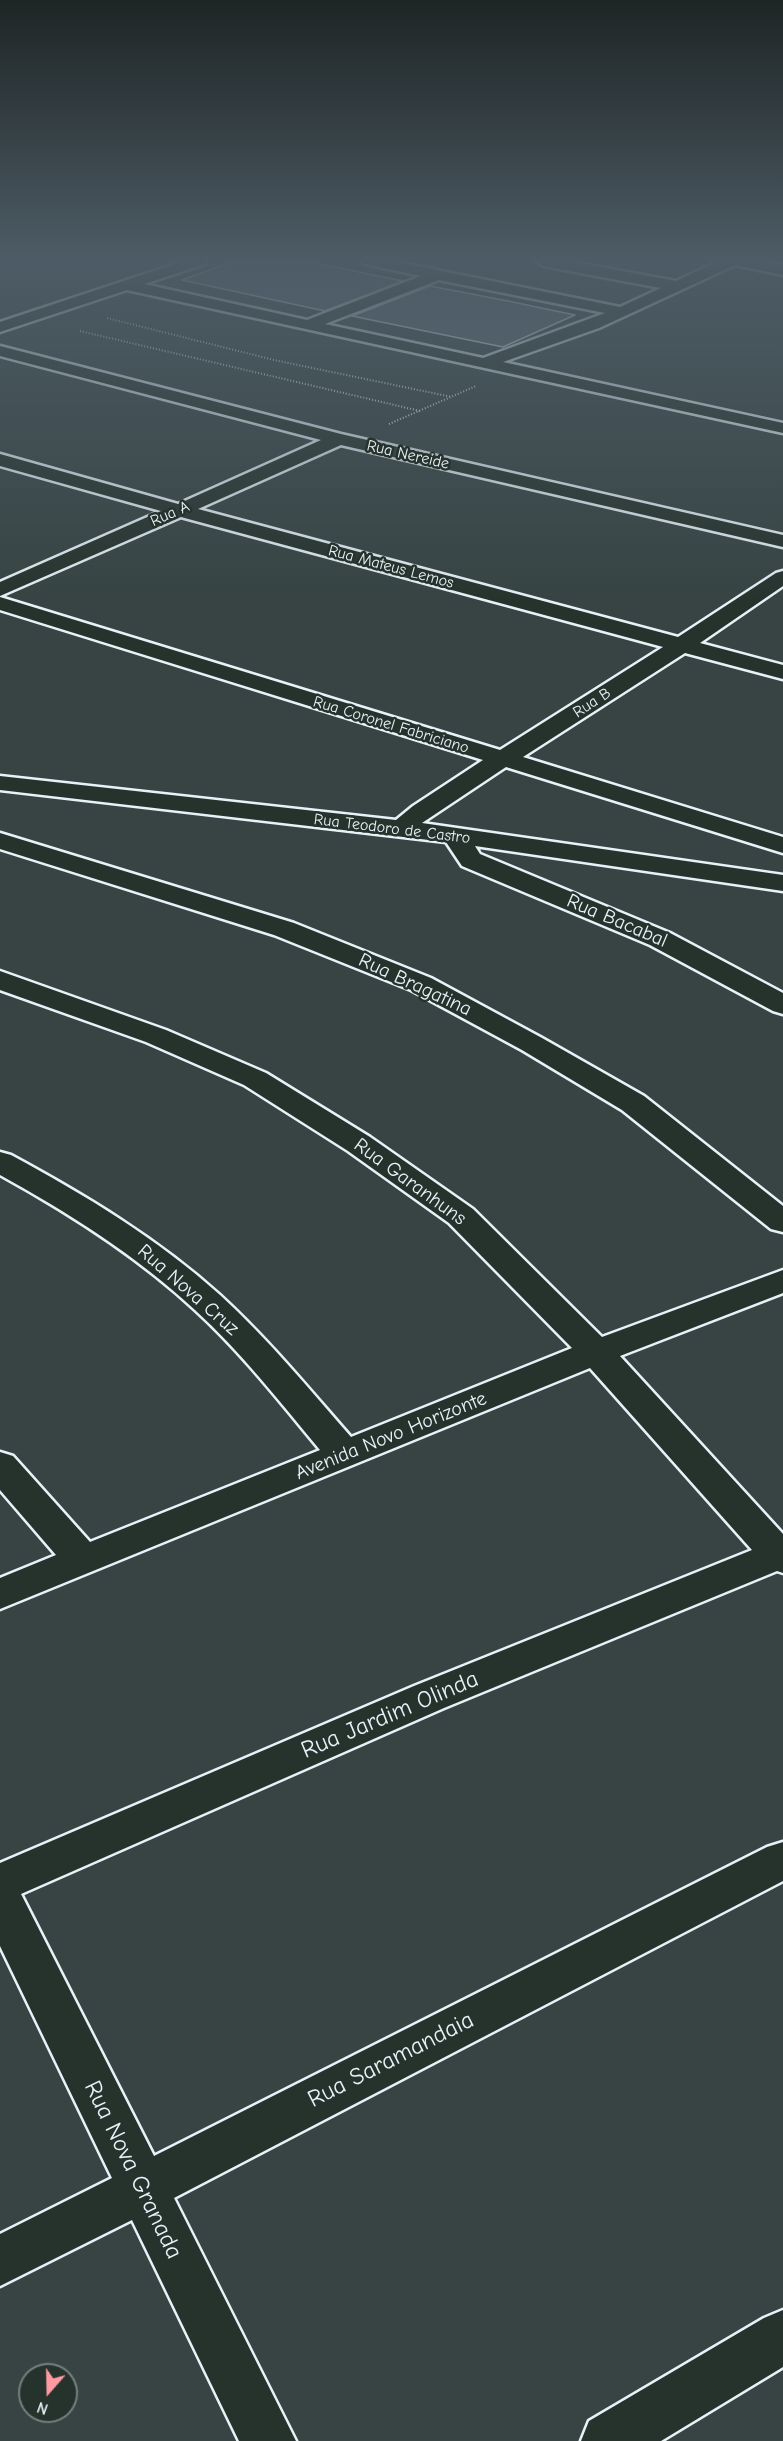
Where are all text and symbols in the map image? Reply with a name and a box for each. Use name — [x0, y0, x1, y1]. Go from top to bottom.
street label: Rua Nereide — [365, 436, 451, 474]
street label: Rua A — [148, 497, 192, 531]
street label: Rua Mateus Lemos — [326, 541, 456, 593]
street label: Rua B — [569, 684, 615, 722]
street label: Rua Coronel Fabriciano — [311, 692, 471, 758]
street label: Rua Teodoro de Castro — [313, 810, 471, 848]
street label: Rua Bacabal — [563, 889, 671, 953]
street label: Rua Bragatina — [355, 948, 475, 1022]
street label: Rua Garanhuns — [349, 1133, 471, 1231]
street label: Rua Nova Cruz — [132, 1239, 244, 1341]
street label: Avenida Novo Horizonte — [292, 1387, 490, 1485]
street label: Rua Jardim Olinda — [297, 1665, 483, 1765]
street label: Rua Saramandaia — [303, 2006, 479, 2114]
street label: Rua Nova Granada — [77, 2076, 189, 2264]
north arrow — [18, 2363, 78, 2423]
text: N — [35, 2398, 51, 2418]

